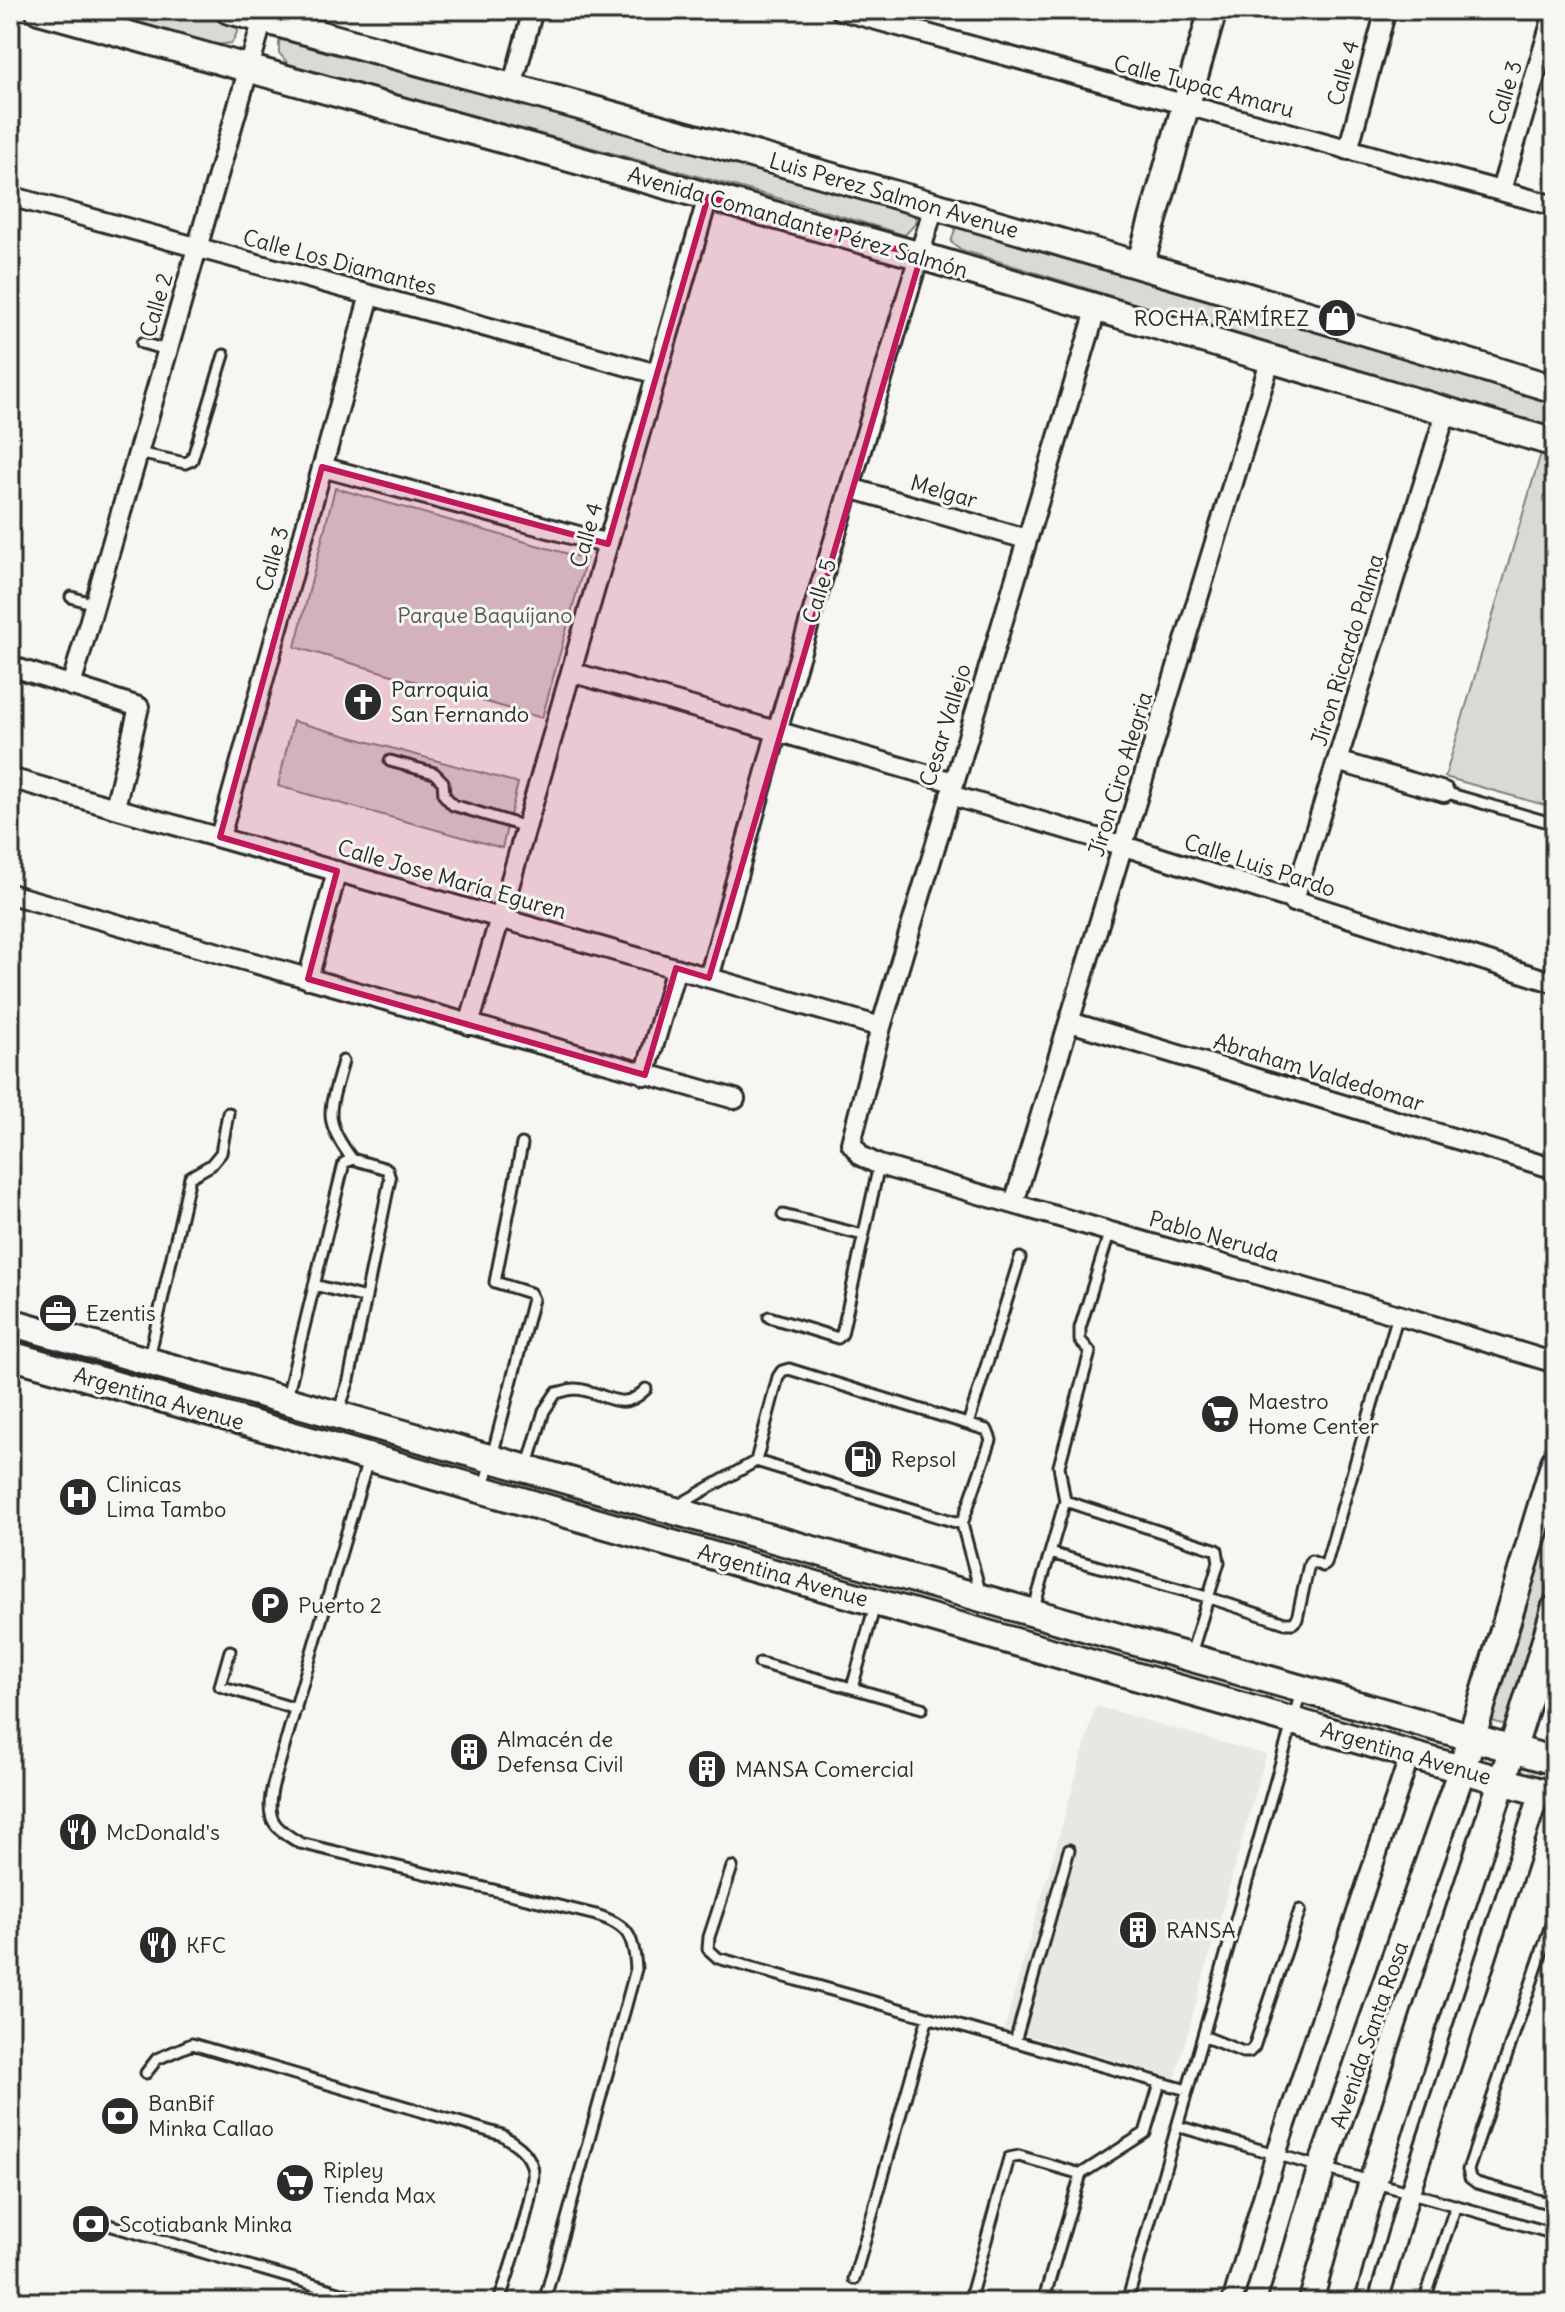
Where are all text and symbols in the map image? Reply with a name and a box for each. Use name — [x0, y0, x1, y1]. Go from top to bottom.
street label: Calle 4 — [1321, 37, 1365, 109]
street label: Calle Tupac Amaru — [1111, 48, 1298, 124]
street label: Calle 3 — [1482, 57, 1528, 129]
street label: Luis Perez Salmon Avenue — [766, 146, 1022, 244]
street label: Avenida Comandante Pérez Salmón — [625, 160, 971, 284]
street label: Calle Los Diamantes — [240, 223, 440, 301]
street label: Calle 2 — [133, 269, 179, 341]
shop icon: ROCHA RAMÍREZ — [1316, 297, 1358, 339]
place label: ROCHA RAMÍREZ — [1134, 304, 1309, 332]
street label: Melgar — [907, 468, 981, 514]
street label: Calle 4 — [563, 499, 609, 571]
street label: Calle 3 — [249, 523, 295, 595]
street label: Jíron Ricardo Palma — [1304, 551, 1390, 749]
street label: Calle 5 — [796, 555, 842, 627]
park label: Parque Baquíjano — [397, 601, 573, 629]
street label: Cesar Vallejo — [913, 660, 977, 790]
place label: Parroquia San Fernando — [391, 675, 529, 728]
church icon: Parroquia San Fernando — [342, 681, 384, 723]
street label: Jíron Ciro Alegria — [1082, 688, 1158, 860]
street label: Calle Luis Pardo — [1181, 827, 1339, 903]
street label: Calle Jose María Eguren — [334, 833, 570, 925]
street label: Abraham Valdedomar — [1210, 1027, 1428, 1117]
street label: Pablo Neruda — [1146, 1204, 1282, 1268]
office icon: Ezentis — [37, 1292, 79, 1334]
place label: Ezentis — [86, 1299, 156, 1327]
street label: Argentina Avenue — [70, 1360, 248, 1436]
place label: Maestro Home Center — [1248, 1387, 1379, 1440]
supermarket icon: Maestro Home Center — [1199, 1393, 1241, 1435]
fuel station icon: Repsol — [842, 1438, 884, 1480]
place label: Repsol — [891, 1445, 956, 1473]
place label: Clinicas Lima Tambo — [106, 1470, 226, 1523]
hospital icon: Clinicas Lima Tambo — [57, 1476, 99, 1518]
street label: Argentina Avenue — [694, 1537, 872, 1613]
parking icon: Puerto 2 — [249, 1584, 291, 1626]
place label: Puerto 2 — [298, 1591, 382, 1619]
street label: Argentina Avenue — [1317, 1715, 1495, 1791]
place label: Almacén de Defensa Civil — [497, 1725, 623, 1778]
building icon: Almacén de Defensa Civil — [448, 1731, 490, 1773]
building icon: MANSA Comercial — [686, 1748, 728, 1790]
place label: MANSA Comercial — [735, 1755, 914, 1783]
restaurant icon: McDonald's — [57, 1811, 99, 1853]
place label: McDonald's — [106, 1818, 220, 1846]
building icon: RANSA — [1117, 1909, 1159, 1951]
place label: RANSA — [1166, 1916, 1236, 1944]
restaurant icon: KFC — [137, 1924, 179, 1966]
place label: KFC — [186, 1931, 226, 1959]
street label: Avenida Santa Rosa — [1324, 1938, 1414, 2132]
place label: BanBif Minka Callao — [148, 2089, 274, 2142]
bank icon: BanBif Minka Callao — [99, 2095, 141, 2137]
place label: Ripley Tienda Max — [323, 2156, 436, 2209]
supermarket icon: Ripley Tienda Max — [274, 2162, 316, 2204]
bank icon: Scotiabank Minka — [70, 2203, 112, 2245]
place label: Scotiabank Minka — [119, 2210, 292, 2238]

